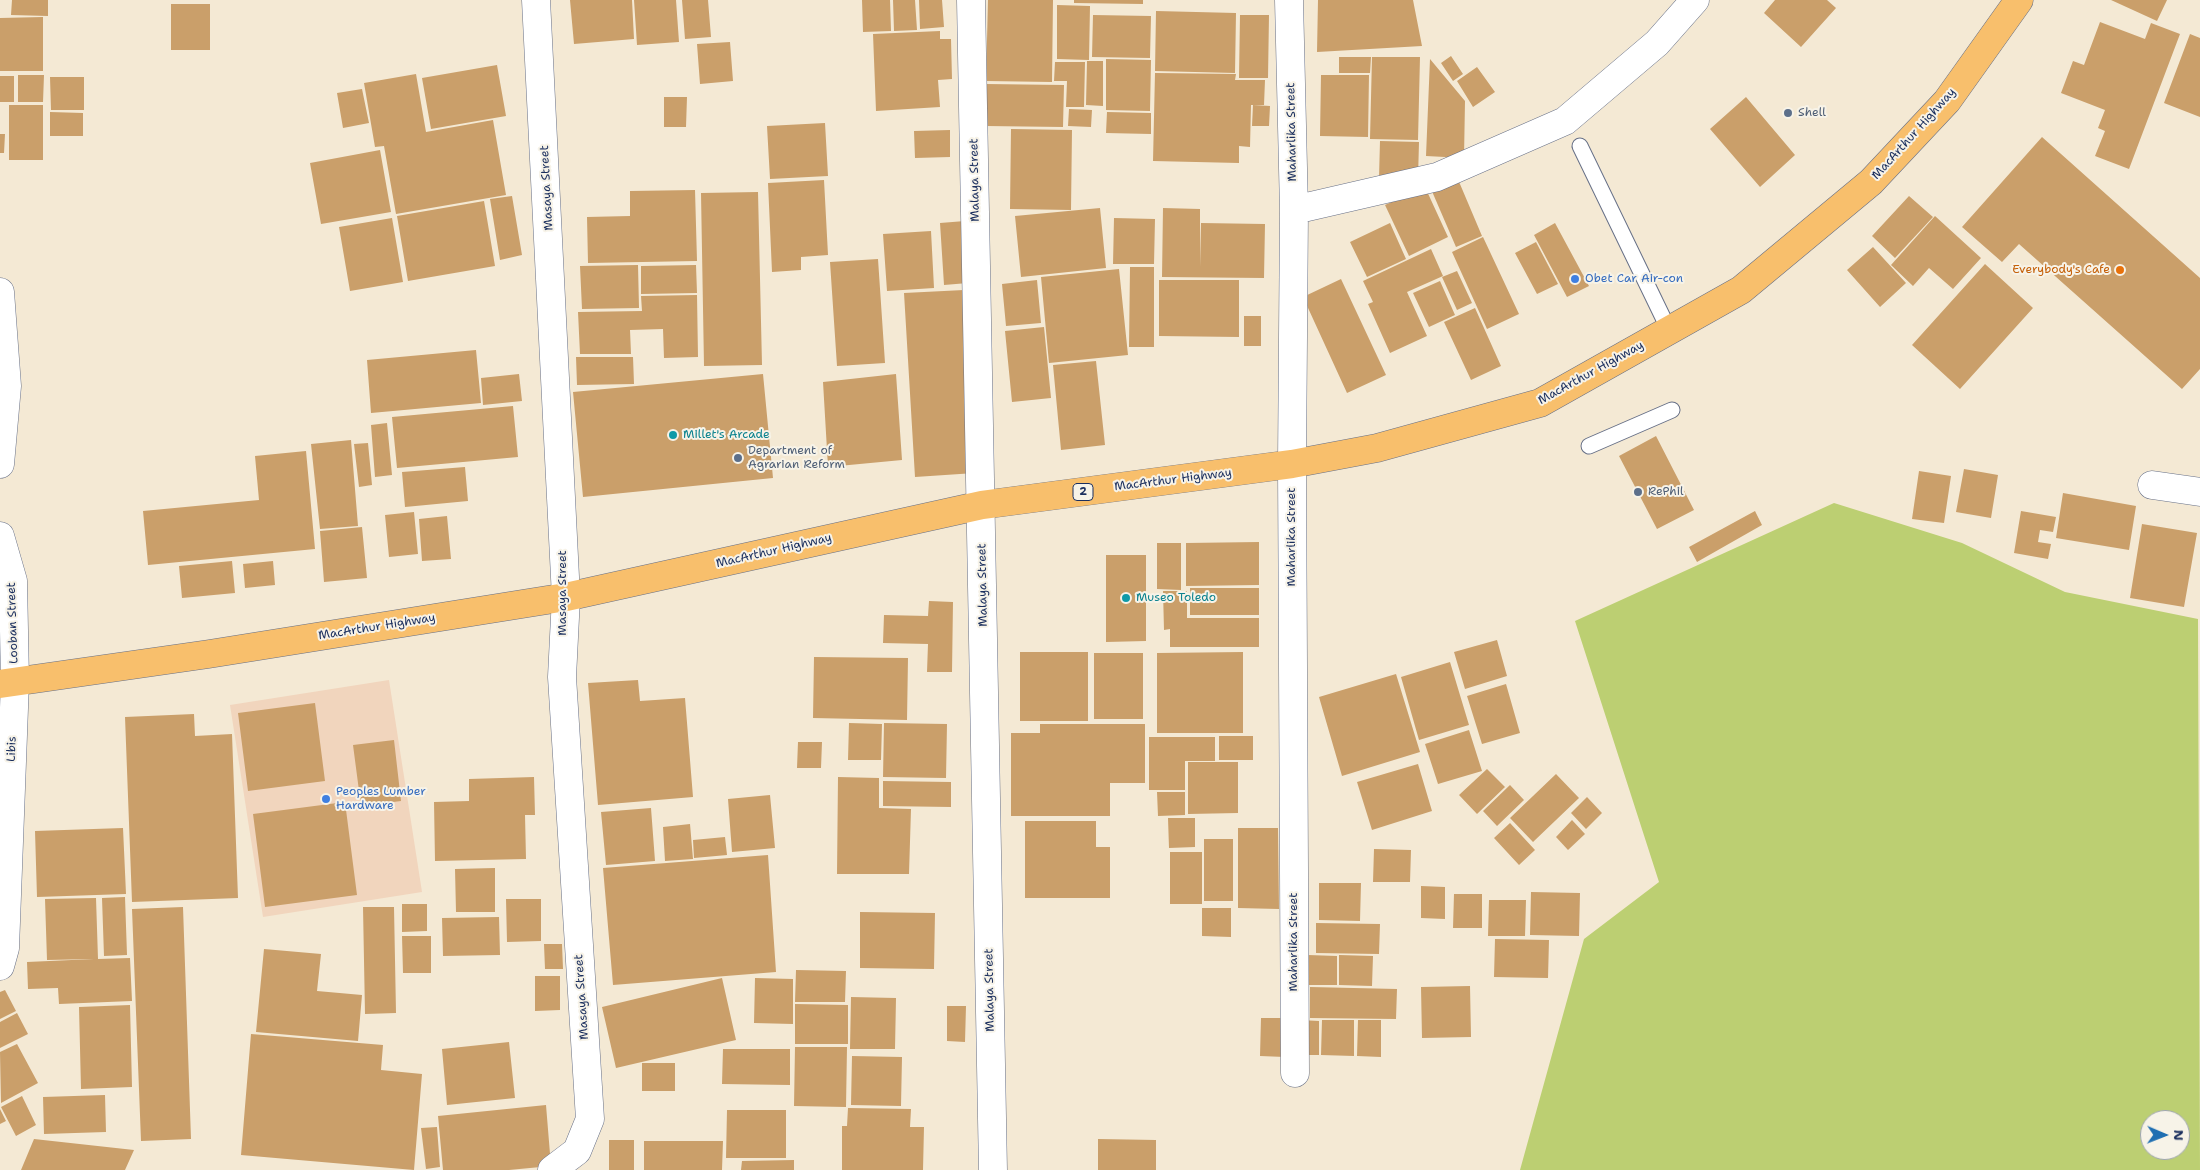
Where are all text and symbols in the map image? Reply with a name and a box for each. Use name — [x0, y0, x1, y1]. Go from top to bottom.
street label: Maharlika Street — [1284, 82, 1300, 182]
street label: MacArthur Highway — [1869, 85, 1959, 183]
place label: Shell — [1798, 106, 1826, 120]
marker: Shell — [1782, 107, 1794, 119]
street label: Malaya Street — [967, 138, 983, 222]
street label: Masaya Street — [538, 145, 556, 231]
place label: Everybody's Cafe — [2012, 263, 2110, 277]
marker: Everybody's Cafe — [2114, 264, 2126, 276]
place label: Obet Car Air-con — [1585, 272, 1683, 286]
marker: Obet Car Air-con — [1569, 273, 1581, 285]
street label: MacArthur Highway — [1536, 338, 1646, 408]
place label: Millet's Arcade — [683, 428, 770, 442]
marker: Millet's Arcade — [667, 429, 679, 441]
place label: Department of Agrarian Reform — [748, 444, 845, 472]
marker: Department of Agrarian Reform — [732, 452, 744, 464]
street label: MacArthur Highway — [1113, 466, 1233, 494]
road number: 2 — [1073, 484, 1093, 501]
place label: RePhil — [1648, 485, 1684, 499]
marker: RePhil — [1632, 486, 1644, 498]
street label: Maharlika Street — [1285, 487, 1299, 587]
street label: MacArthur Highway — [715, 531, 833, 571]
street label: Malaya Street — [975, 543, 991, 627]
street label: Masaya Street — [556, 550, 570, 636]
street label: Looban Street — [4, 582, 22, 664]
place label: Museo Toledo — [1136, 591, 1216, 605]
marker: Museo Toledo — [1120, 592, 1132, 604]
street label: MacArthur Highway — [317, 611, 437, 643]
street label: Libis — [4, 736, 20, 762]
place label: Peoples Lumber Hardware — [336, 785, 426, 813]
marker: Peoples Lumber Hardware — [320, 793, 332, 805]
street label: Maharlika Street — [1287, 892, 1301, 992]
street label: Malaya Street — [982, 948, 998, 1032]
street label: Masaya Street — [572, 954, 592, 1040]
north arrow — [2140, 1110, 2190, 1160]
text: N — [2170, 1130, 2188, 1141]

